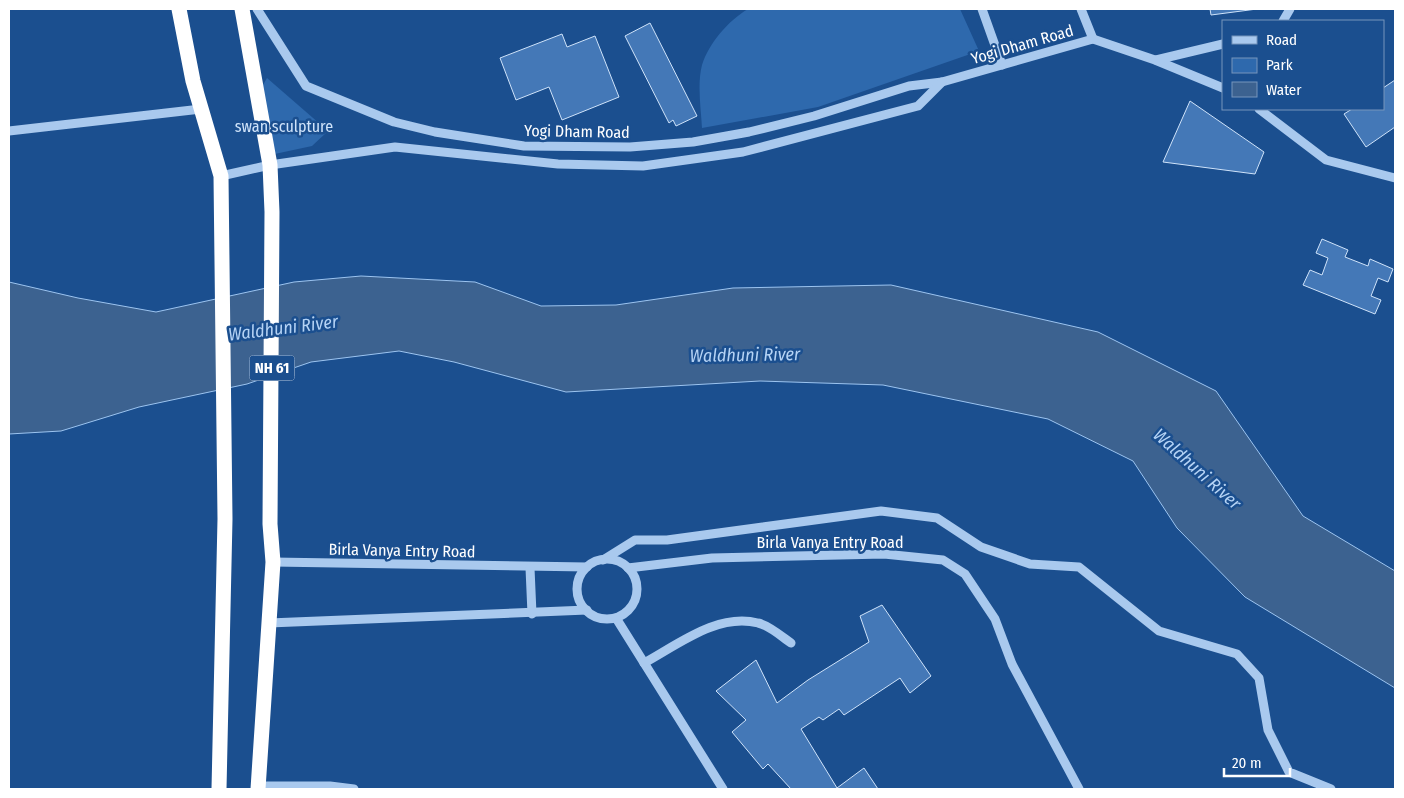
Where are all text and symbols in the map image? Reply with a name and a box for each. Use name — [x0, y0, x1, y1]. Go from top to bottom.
legend — [1222, 20, 1384, 110]
street label: Yogi Dham Road — [969, 21, 1075, 68]
text: Road — [1266, 31, 1297, 49]
text: Park — [1266, 56, 1293, 74]
text: Water — [1266, 81, 1302, 99]
park label: swan sculpture — [235, 117, 333, 136]
street label: Yogi Dham Road — [524, 121, 630, 142]
water label: Waldhuni River — [227, 310, 340, 346]
water label: Waldhuni River — [690, 343, 801, 367]
road number: NH 61 — [250, 356, 294, 380]
water label: Waldhuni River — [1149, 424, 1246, 515]
street label: Birla Vanya Entry Road — [757, 533, 903, 552]
street label: Birla Vanya Entry Road — [328, 540, 476, 561]
scale bar — [1224, 746, 1290, 778]
text: 20 m — [1232, 754, 1262, 772]

